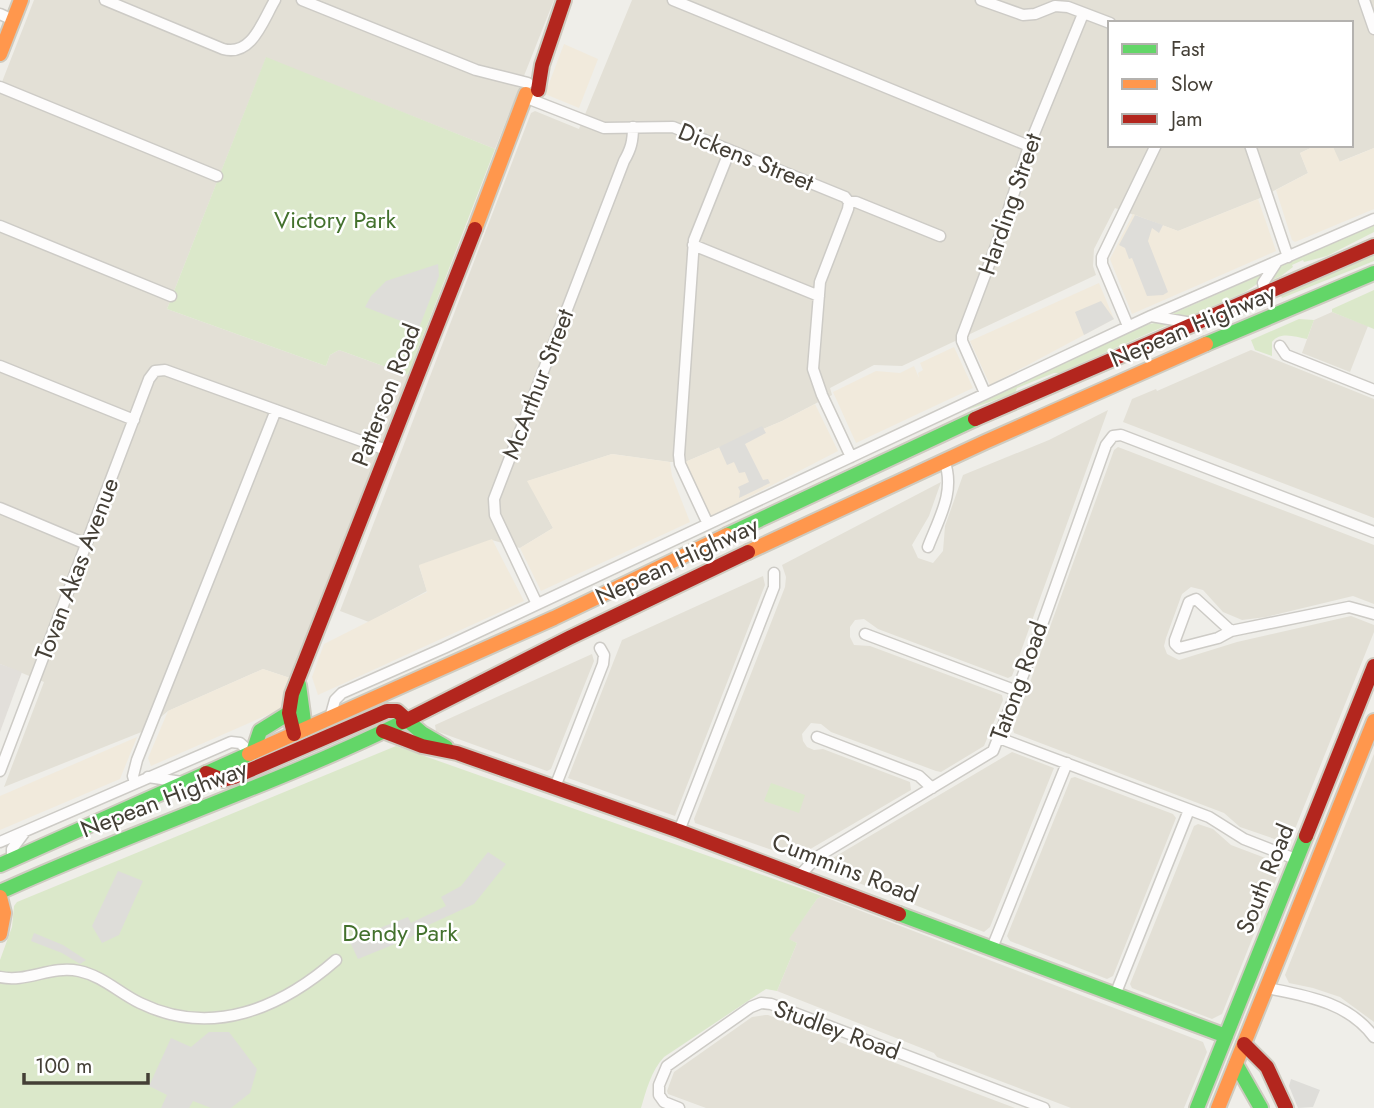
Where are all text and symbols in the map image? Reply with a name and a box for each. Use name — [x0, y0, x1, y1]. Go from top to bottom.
legend — [1108, 21, 1353, 147]
text: Fast — [1171, 34, 1204, 64]
text: Slow — [1171, 69, 1213, 99]
text: Jam — [1168, 104, 1203, 134]
street label: Dickens Street — [673, 113, 819, 200]
street label: Harding Street — [969, 128, 1050, 279]
park label: Victory Park — [274, 202, 396, 237]
street label: Nepean Highway — [1105, 275, 1281, 376]
street label: McArthur Street — [493, 303, 582, 464]
street label: Patterson Road — [342, 318, 429, 471]
street label: Tovan Akas Avenue — [26, 472, 127, 665]
street label: Nepean Highway — [590, 507, 764, 614]
street label: Tatong Road — [981, 616, 1056, 745]
street label: Nepean Highway — [75, 750, 253, 846]
street label: South Road — [1227, 818, 1303, 939]
street label: Cummins Road — [767, 824, 923, 911]
park label: Dendy Park — [342, 915, 458, 950]
street label: Studley Road — [769, 990, 905, 1069]
scale bar — [24, 1042, 149, 1086]
text: 100 m — [35, 1051, 92, 1081]

